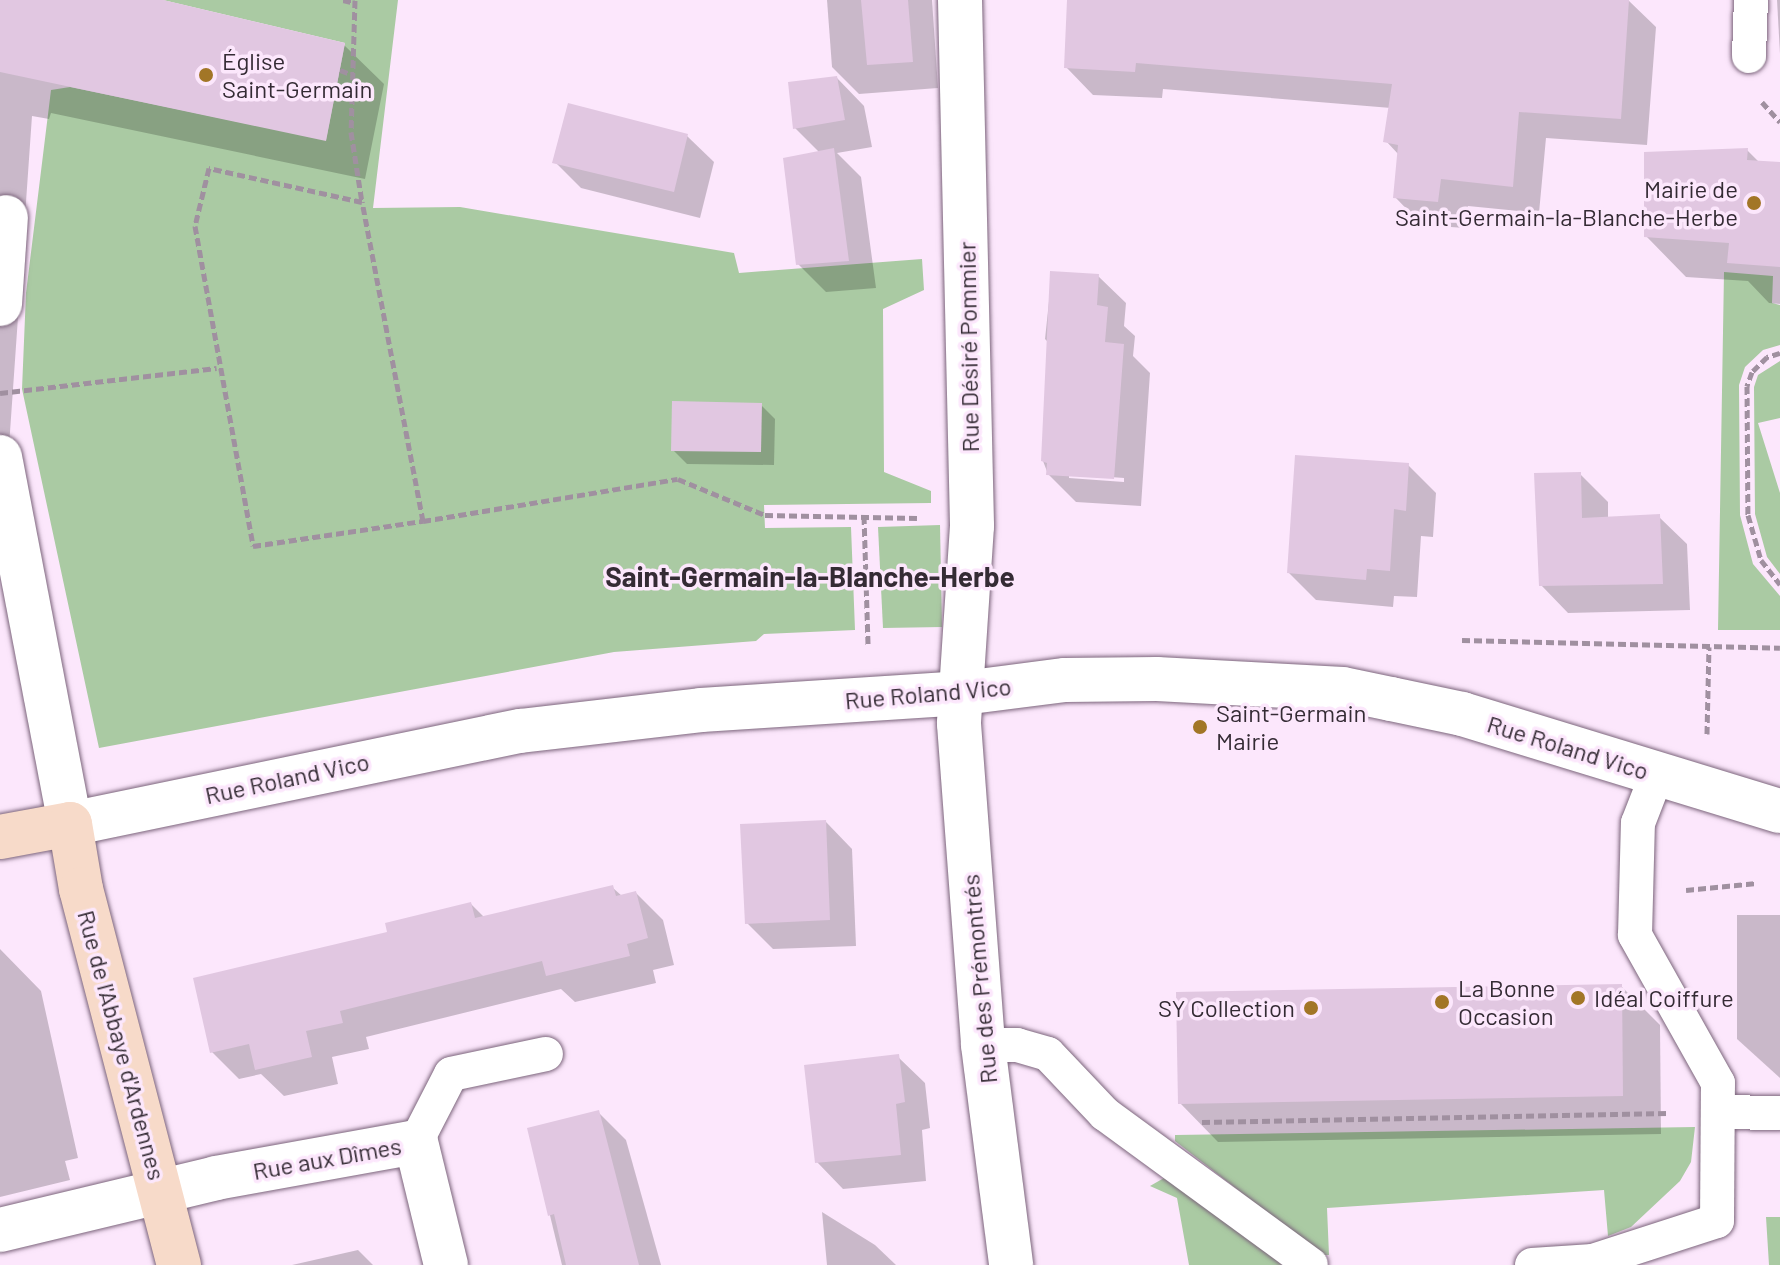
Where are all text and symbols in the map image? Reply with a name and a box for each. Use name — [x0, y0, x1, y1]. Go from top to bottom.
place label: Église Saint-Germain — [222, 47, 373, 103]
marker: Église Saint-Germain — [197, 66, 215, 84]
place label: Mairie de Saint-Germain-la-Blanche-Herbe — [1395, 175, 1738, 231]
marker: Mairie de Saint-Germain-la-Blanche-Herbe — [1745, 194, 1763, 212]
street label: Rue Désiré Pommier — [952, 241, 984, 453]
district label: Saint-Germain-la-Blanche-Herbe — [605, 559, 1015, 593]
street label: Rue Roland Vico — [844, 671, 1012, 715]
place label: Saint-Germain Mairie — [1216, 699, 1367, 755]
street label: Rue Roland Vico — [1484, 709, 1652, 785]
marker: Saint-Germain Mairie — [1191, 718, 1209, 736]
street label: Rue Roland Vico — [202, 747, 372, 809]
street label: Rue des Prémontrés — [956, 873, 1002, 1085]
street label: Rue de l'Abbaye d'Ardennes — [72, 907, 172, 1183]
place label: La Bonne Occasion — [1458, 974, 1555, 1030]
place label: Idéal Coiffure — [1594, 984, 1734, 1012]
marker: Idéal Coiffure — [1569, 989, 1587, 1007]
marker: La Bonne Occasion — [1433, 993, 1451, 1011]
place label: SY Collection — [1158, 994, 1295, 1022]
marker: SY Collection — [1302, 999, 1320, 1017]
street label: Rue aux Dîmes — [251, 1131, 403, 1185]

